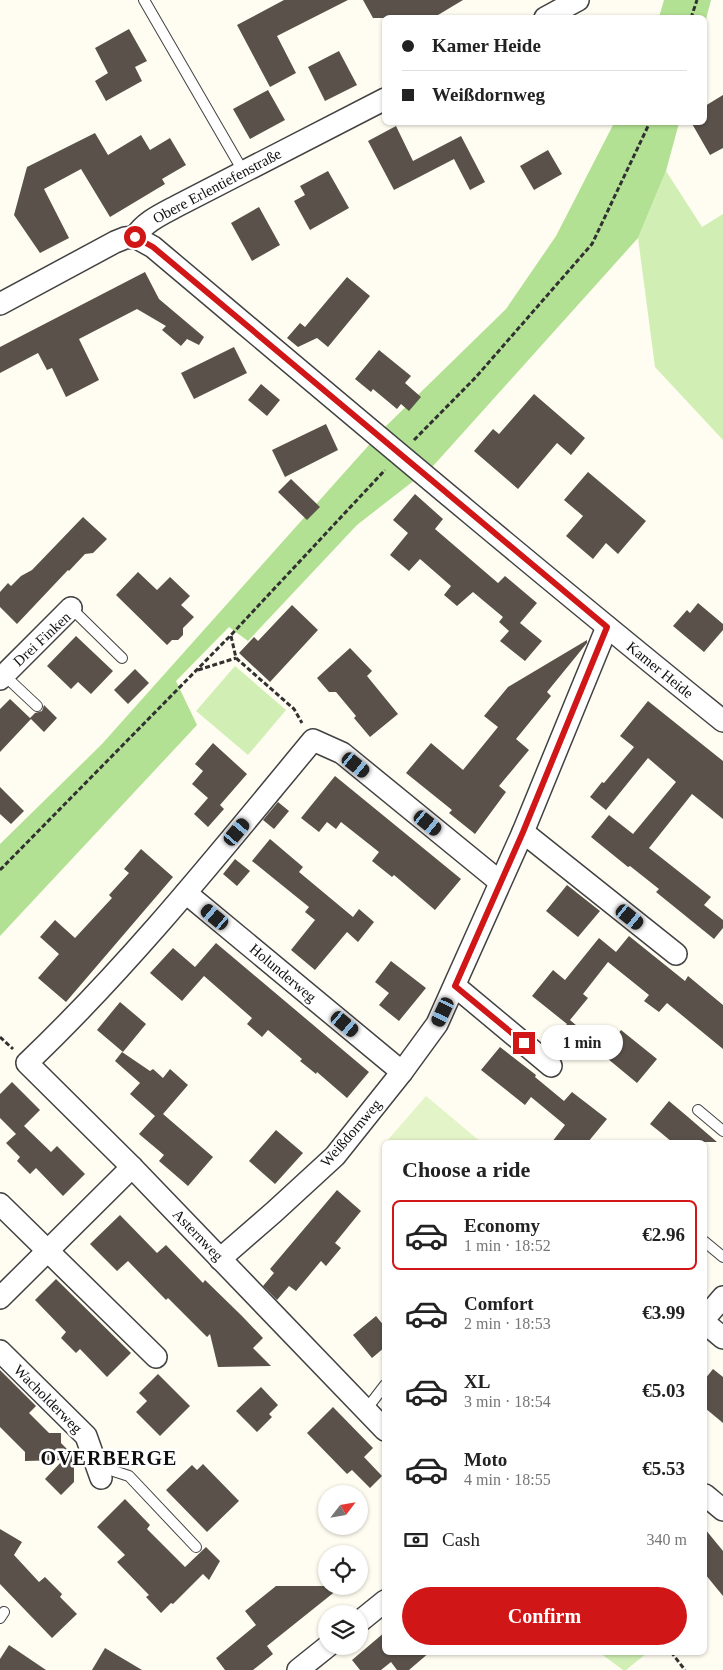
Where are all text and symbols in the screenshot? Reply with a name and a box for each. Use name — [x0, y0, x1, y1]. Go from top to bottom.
text: Kamer Heide — [432, 35, 541, 56]
text: Weißdornweg — [432, 84, 545, 105]
street label: Obere Erlentiefenstraße — [150, 145, 284, 227]
route start — [124, 226, 146, 248]
street label: Drei Finken — [10, 608, 74, 669]
street label: Kamer Heide — [624, 638, 697, 702]
car — [339, 750, 372, 780]
car — [411, 808, 444, 838]
car — [221, 816, 252, 848]
car — [198, 902, 231, 932]
car — [613, 902, 646, 932]
street label: Holunderweg — [247, 941, 320, 1006]
car — [429, 995, 456, 1029]
car — [328, 1009, 361, 1039]
callout: 1 min — [542, 1026, 624, 1060]
route end — [513, 1032, 535, 1054]
text: 1 min — [563, 1034, 601, 1051]
street label: Weißdornweg — [317, 1096, 385, 1170]
text: Choose a ride — [402, 1157, 530, 1182]
street label: Asternweg — [170, 1206, 227, 1264]
icon: car — [404, 1213, 449, 1258]
text: Economy — [464, 1215, 540, 1236]
text: €2.96 — [642, 1224, 685, 1245]
text: 1 min · 18:52 — [464, 1237, 551, 1254]
icon: car — [404, 1291, 449, 1336]
text: Comfort — [464, 1293, 534, 1314]
text: €3.99 — [642, 1302, 685, 1323]
text: 2 min · 18:53 — [464, 1315, 551, 1332]
street label: Wacholderweg — [11, 1362, 86, 1437]
icon: car — [404, 1369, 449, 1414]
text: XL — [464, 1371, 490, 1392]
text: €5.03 — [642, 1380, 685, 1401]
text: 3 min · 18:54 — [464, 1393, 551, 1410]
district label: OVERBERGE — [41, 1447, 177, 1469]
icon: car — [404, 1447, 449, 1492]
text: Moto — [464, 1449, 507, 1470]
text: €5.53 — [642, 1458, 685, 1479]
text: 4 min · 18:55 — [464, 1471, 551, 1488]
north arrow — [318, 1485, 368, 1535]
map controls — [318, 1485, 368, 1655]
icon: cash — [402, 1526, 430, 1554]
text: Cash — [442, 1529, 480, 1550]
text: 340 m — [647, 1531, 687, 1548]
button: locate — [318, 1545, 368, 1595]
button: Confirm — [402, 1587, 687, 1645]
button: layers — [318, 1605, 368, 1655]

